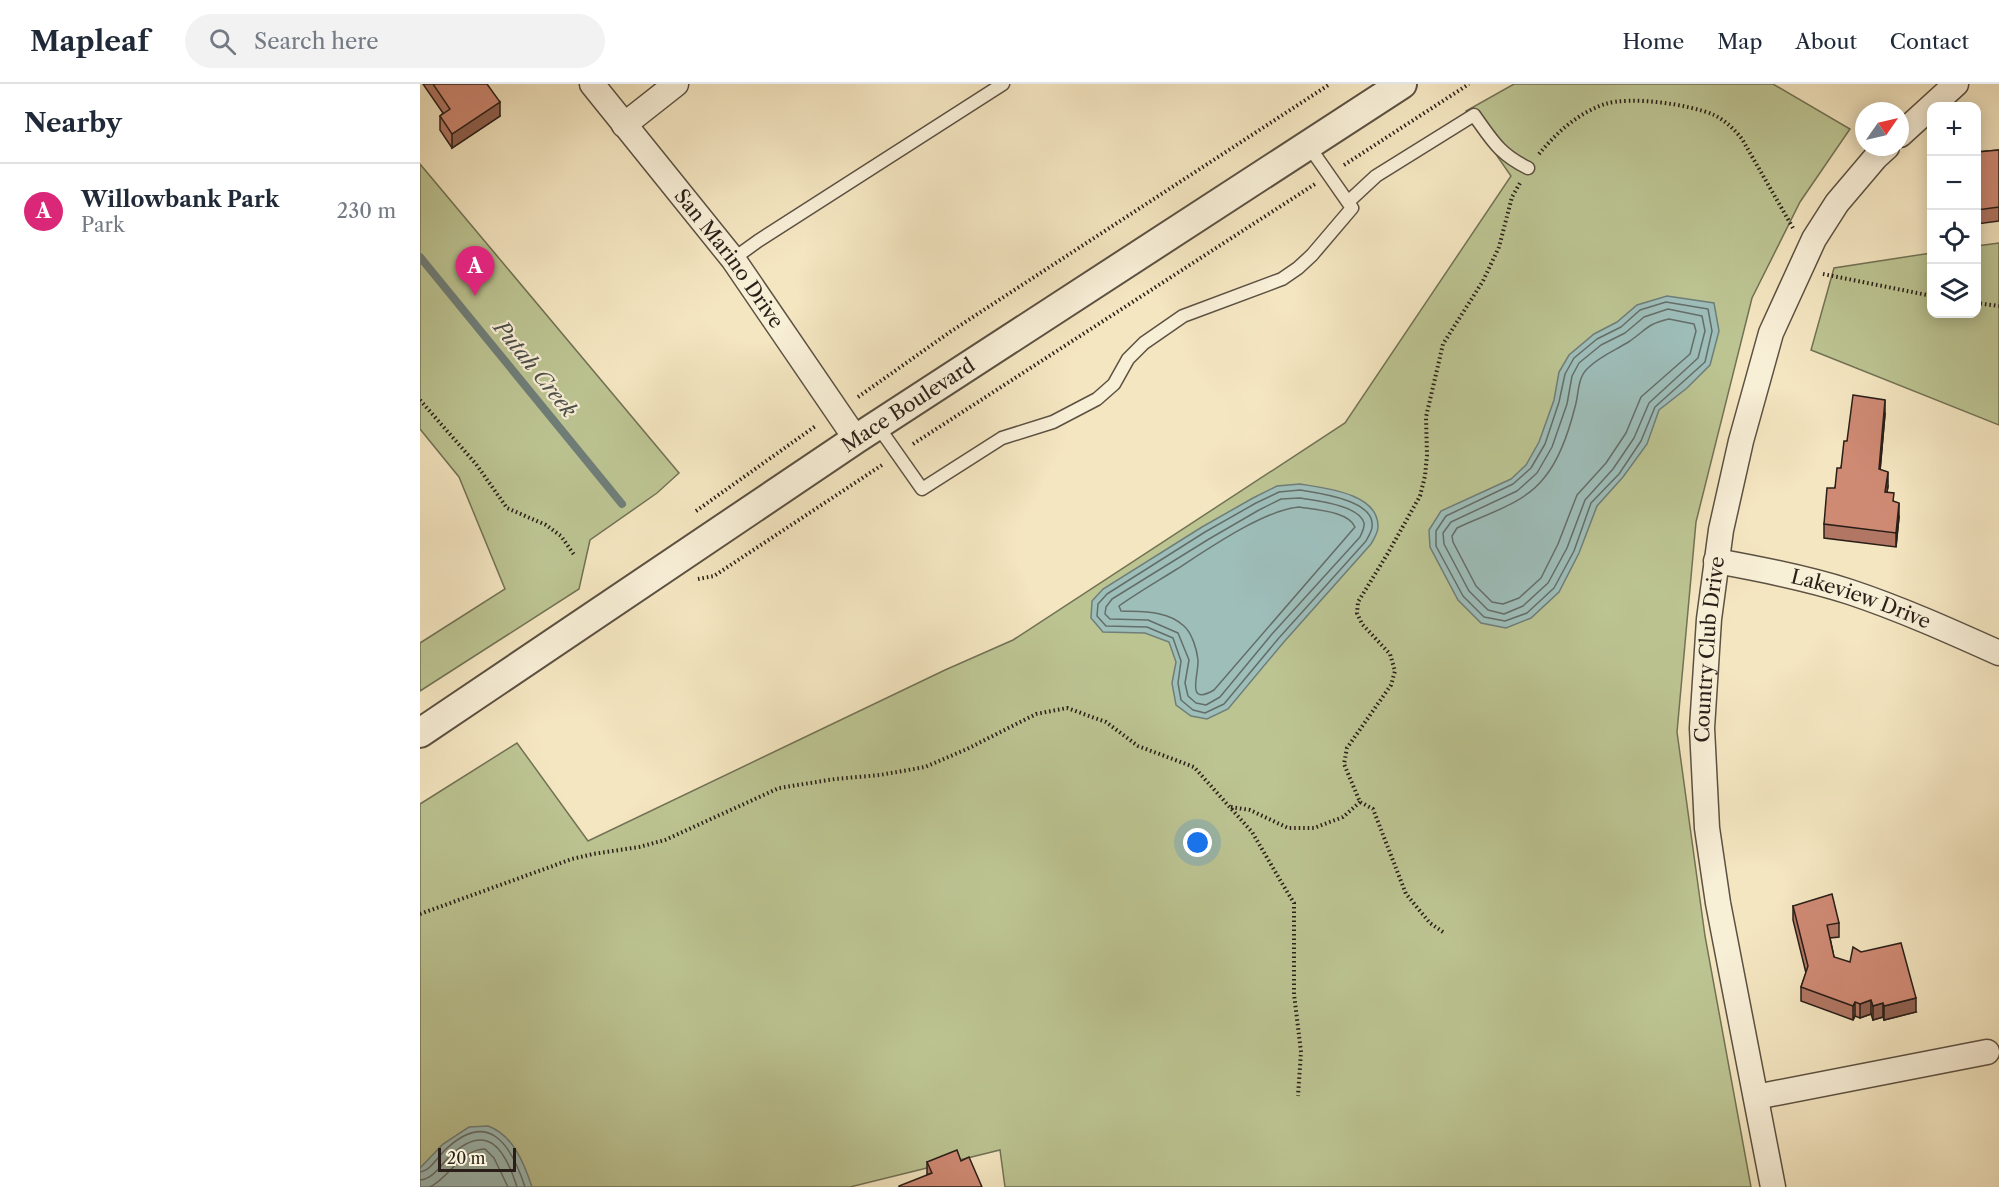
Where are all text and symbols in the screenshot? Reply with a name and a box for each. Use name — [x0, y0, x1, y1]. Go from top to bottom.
search box — [185, 14, 605, 68]
text: Mapleaf — [30, 24, 149, 58]
icon: search — [206, 25, 239, 58]
text: Search here — [254, 28, 379, 55]
text: Home — [1623, 29, 1684, 54]
text: Map — [1717, 29, 1762, 54]
text: About — [1795, 29, 1857, 54]
text: Contact — [1890, 29, 1969, 54]
north arrow — [1855, 102, 1909, 156]
map controls — [1927, 102, 1981, 318]
button: + — [1927, 102, 1981, 156]
text: Nearby — [24, 107, 122, 139]
button: − — [1927, 156, 1981, 210]
street label: San Marino Drive — [669, 184, 789, 333]
text: Willowbank Park — [81, 186, 279, 213]
text: A — [36, 199, 51, 223]
text: 230 m — [337, 199, 396, 223]
button: locate — [1927, 210, 1981, 264]
text: Park — [81, 213, 124, 237]
pin: A — [456, 246, 494, 296]
button: layers — [1927, 264, 1981, 318]
water label: Putah Creek — [488, 314, 582, 422]
street label: Mace Boulevard — [837, 353, 979, 457]
street label: Country Club Drive — [1690, 555, 1729, 743]
street label: Lakeview Drive — [1789, 564, 1935, 634]
your location — [1183, 828, 1212, 857]
scale bar — [438, 1145, 516, 1172]
text: 20 m — [447, 1148, 486, 1168]

